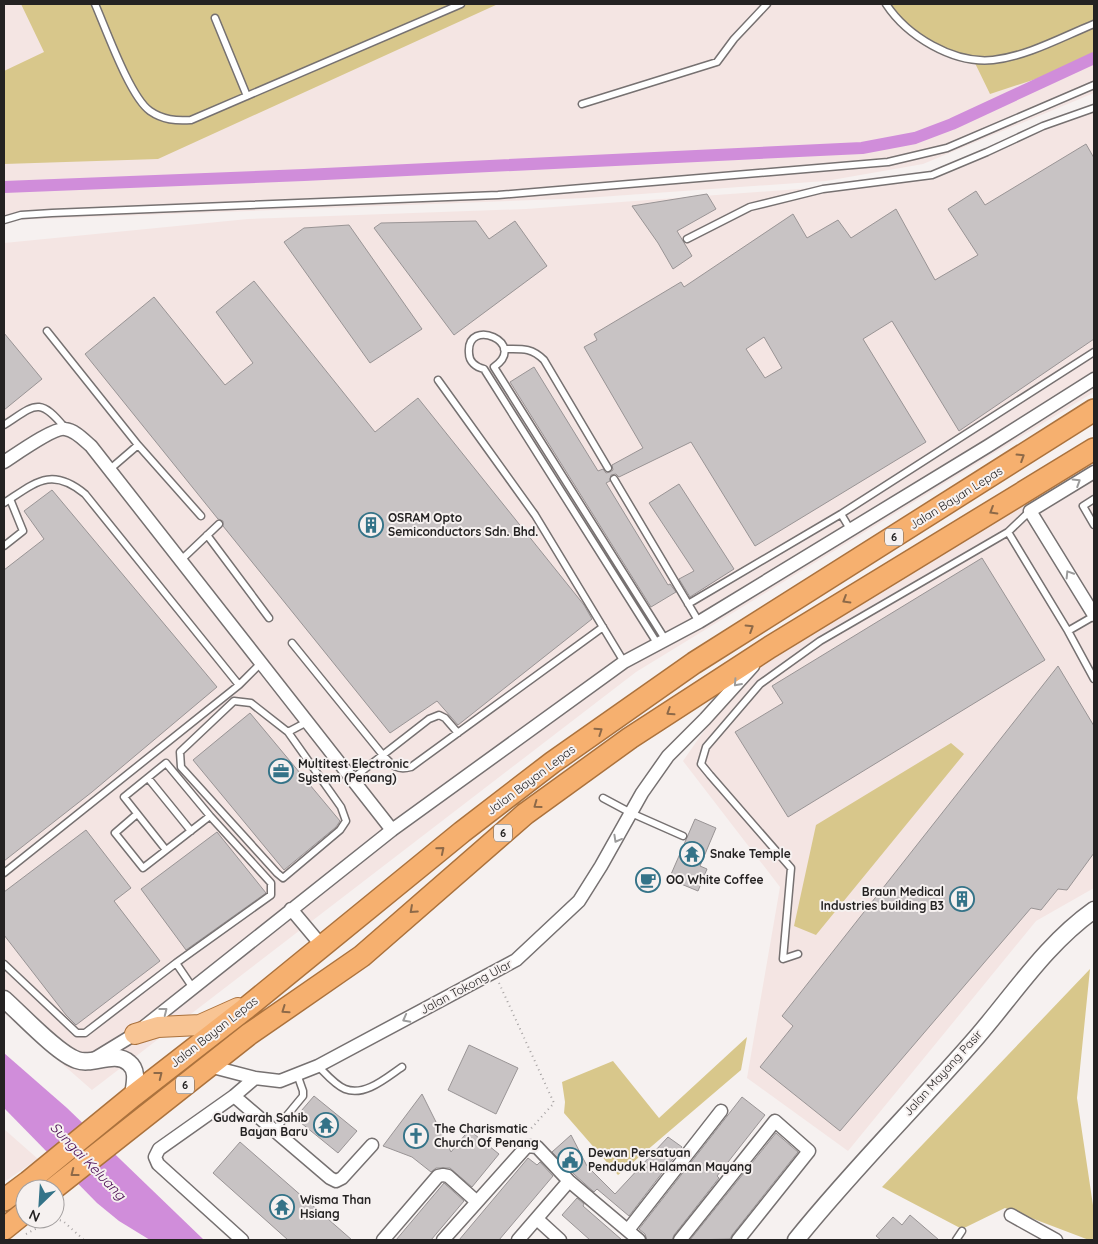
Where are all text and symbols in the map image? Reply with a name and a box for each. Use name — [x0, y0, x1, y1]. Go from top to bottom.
one-way arrow — [1015, 453, 1024, 463]
street label: Jalan Bayan Lepas — [906, 463, 1005, 532]
one-way arrow — [1072, 479, 1081, 489]
one-way arrow — [989, 504, 998, 514]
place label: OSRAM Opto Semiconductors Sdn. Bhd. — [388, 510, 538, 539]
building icon: OSRAM Opto Semiconductors Sdn. Bhd. — [358, 512, 384, 538]
road number: 6 — [885, 528, 903, 546]
one-way arrow — [1065, 570, 1075, 579]
one-way arrow — [842, 594, 851, 604]
one-way arrow — [745, 624, 754, 634]
one-way arrow — [734, 678, 743, 687]
one-way arrow — [666, 705, 675, 715]
one-way arrow — [593, 728, 603, 737]
street label: Jalan Bayan Lepas — [483, 741, 578, 818]
place label: Multitest Electronic System (Penang) — [298, 756, 409, 785]
office icon: Multitest Electronic System (Penang) — [268, 758, 294, 784]
one-way arrow — [533, 799, 543, 808]
road number: 6 — [494, 824, 512, 841]
one-way arrow — [613, 833, 623, 842]
temple icon: Snake Temple — [679, 841, 705, 867]
one-way arrow — [436, 846, 445, 855]
place label: Snake Temple — [710, 846, 791, 861]
cafe icon: OO White Coffee — [635, 867, 661, 893]
place label: OO White Coffee — [666, 872, 764, 887]
place label: Braun Medical Industries building B3 — [820, 884, 944, 913]
building icon: Braun Medical Industries building B3 — [949, 886, 975, 912]
one-way arrow — [410, 905, 419, 914]
street label: Jalan Tokong Ular — [417, 956, 515, 1017]
street label: Jalan Bayan Lepas — [167, 993, 261, 1070]
one-way arrow — [281, 1004, 291, 1013]
one-way arrow — [158, 1008, 168, 1017]
one-way arrow — [402, 1013, 411, 1023]
street label: Jalan Mayang Pasir — [900, 1026, 985, 1119]
one-way arrow — [153, 1073, 162, 1081]
road number: 6 — [176, 1076, 194, 1094]
place label: Gudwarah Sahib Bayan Baru — [213, 1110, 308, 1139]
temple icon: Gudwarah Sahib Bayan Baru — [313, 1112, 339, 1138]
water label: Sungai Keluang — [46, 1118, 131, 1205]
place label: The Charismatic Church Of Penang — [434, 1121, 539, 1150]
church icon: The Charismatic Church Of Penang — [403, 1123, 429, 1149]
place label: Dewan Persatuan Penduduk Halaman Mayang — [588, 1145, 752, 1174]
public building icon: Dewan Persatuan Penduduk Halaman Mayang — [557, 1147, 583, 1173]
one-way arrow — [71, 1167, 80, 1175]
north arrow — [15, 1179, 65, 1229]
place label: Wisma Than Hsiang — [300, 1192, 371, 1221]
temple icon: Wisma Than Hsiang — [269, 1194, 295, 1220]
text: N — [26, 1205, 43, 1226]

